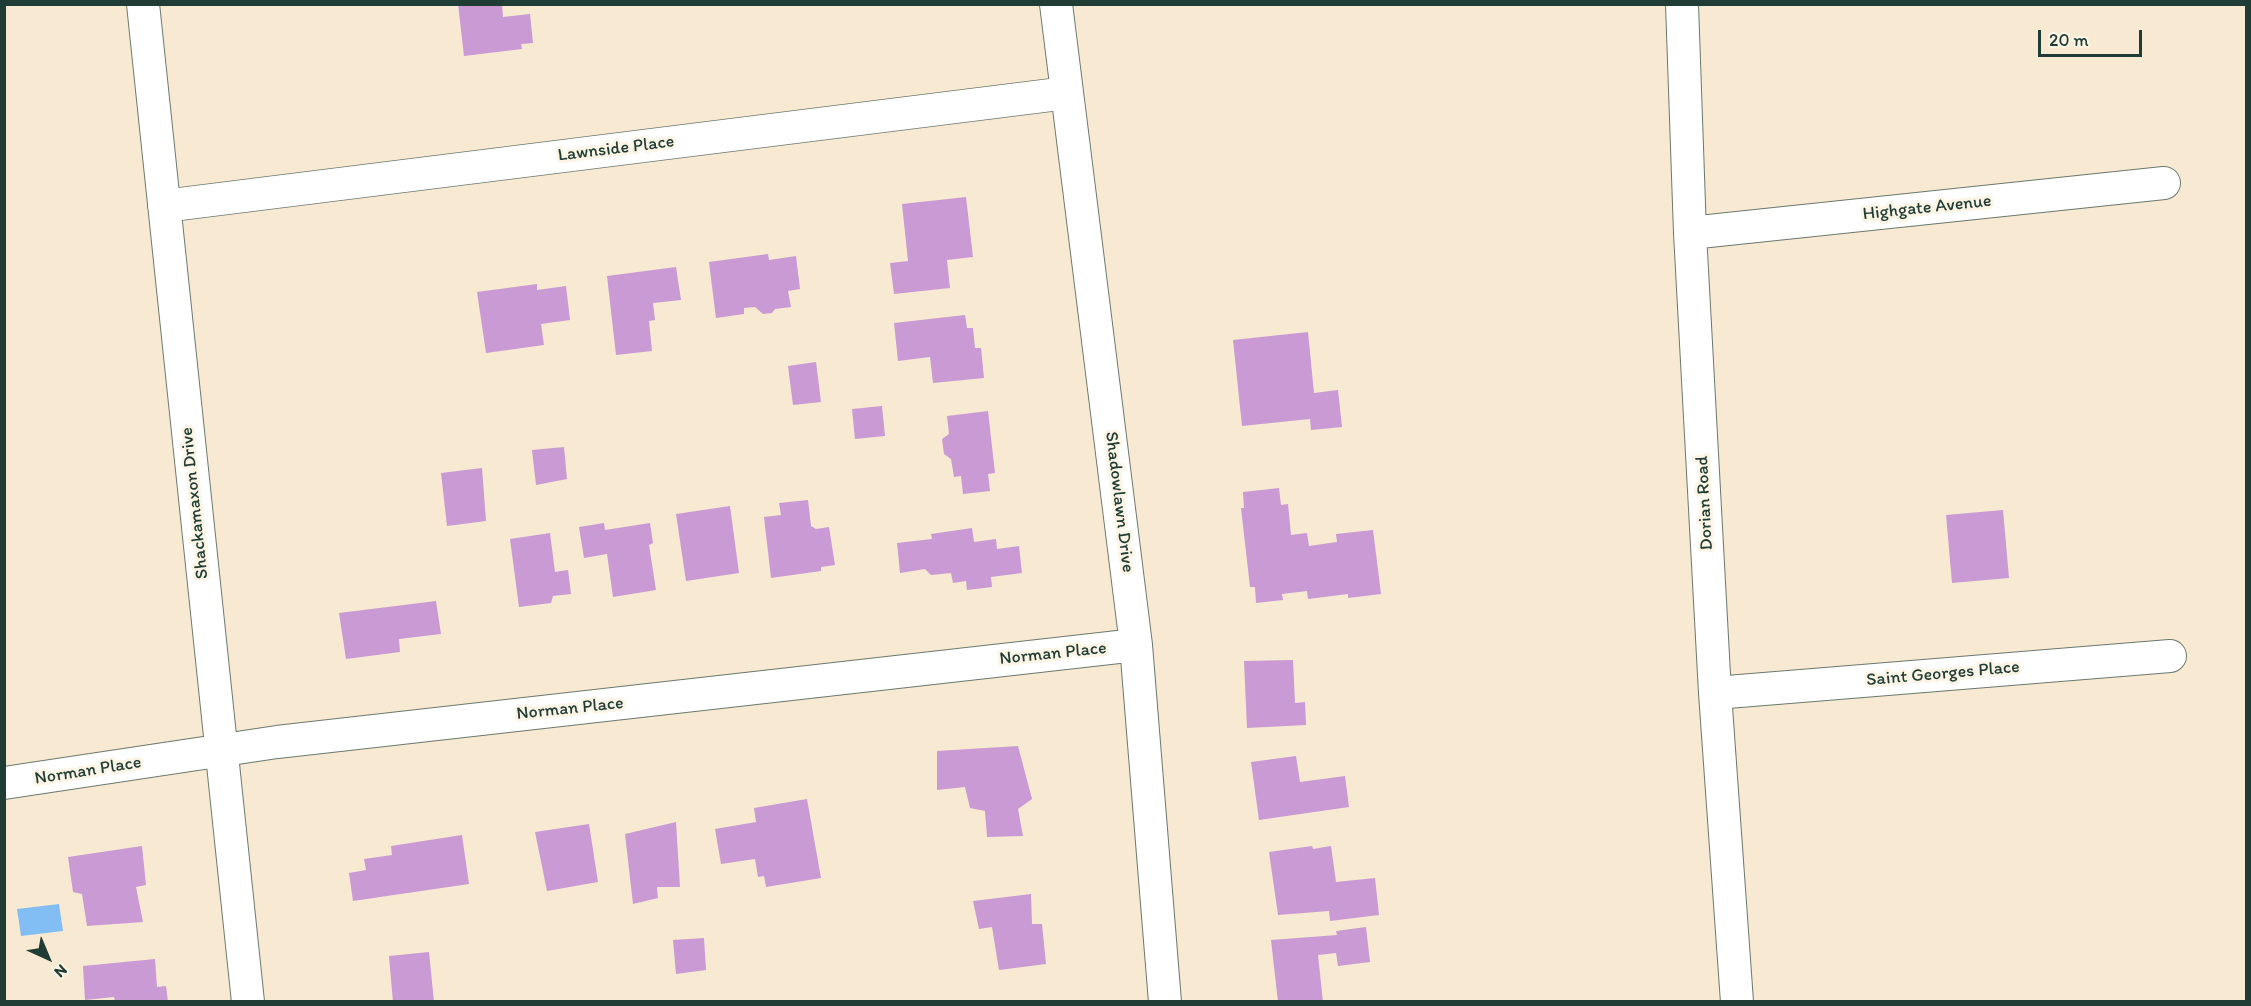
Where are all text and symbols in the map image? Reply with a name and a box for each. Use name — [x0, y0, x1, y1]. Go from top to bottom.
scale bar — [2041, 18, 2144, 56]
text: 20 m — [2049, 29, 2089, 51]
street label: Lawnside Place — [557, 131, 675, 167]
street label: Highgate Avenue — [1862, 190, 1992, 226]
street label: Shackamaxon Drive — [176, 426, 214, 580]
street label: Shadowlawn Drive — [1100, 430, 1138, 574]
street label: Dorian Road — [1692, 455, 1718, 551]
street label: Norman Place — [998, 638, 1108, 670]
street label: Saint Georges Place — [1865, 657, 2021, 691]
street label: Norman Place — [515, 693, 625, 725]
street label: Norman Place — [33, 752, 143, 790]
north arrow — [18, 928, 78, 988]
text: N — [50, 961, 71, 982]

